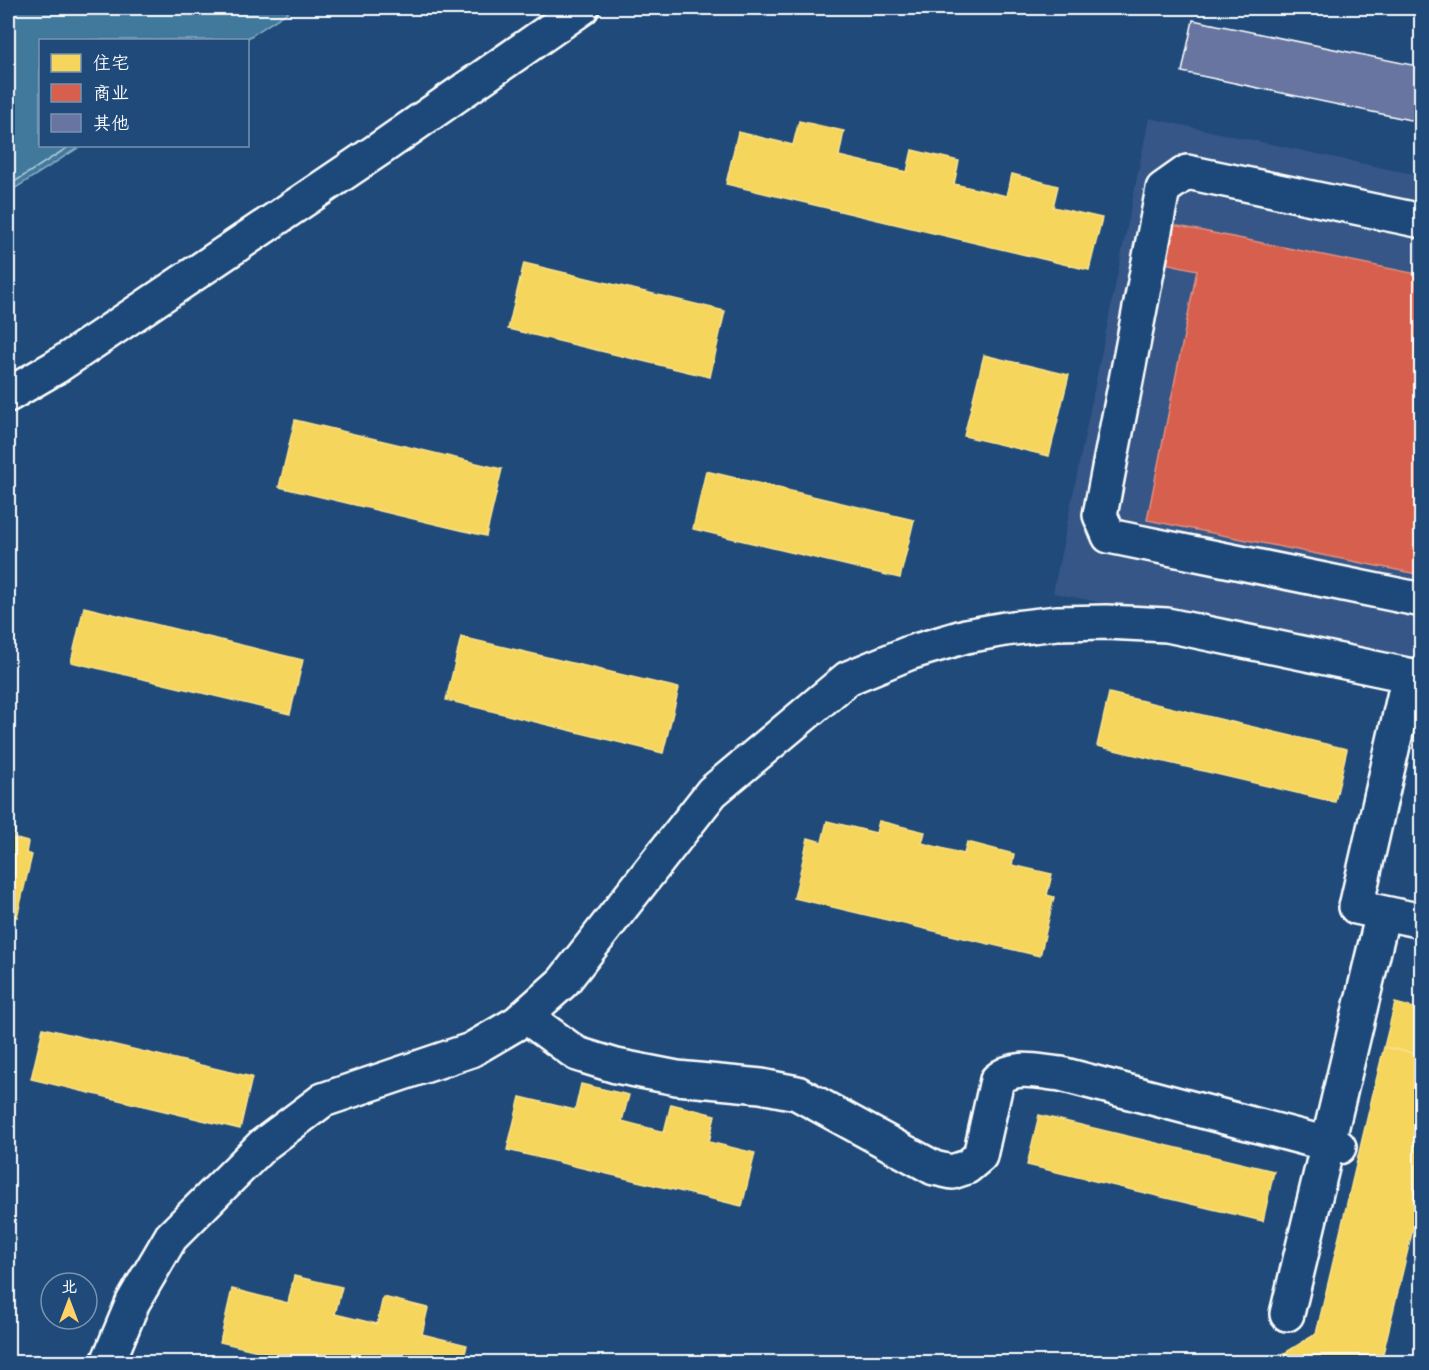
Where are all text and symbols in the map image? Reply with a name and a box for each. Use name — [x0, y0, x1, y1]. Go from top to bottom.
legend — [39, 39, 249, 147]
text: 住宅 — [93, 51, 129, 75]
text: 商业 — [93, 81, 129, 105]
text: 其他 — [93, 111, 129, 135]
north arrow — [39, 1271, 99, 1331]
text: 北 — [61, 1276, 77, 1297]

